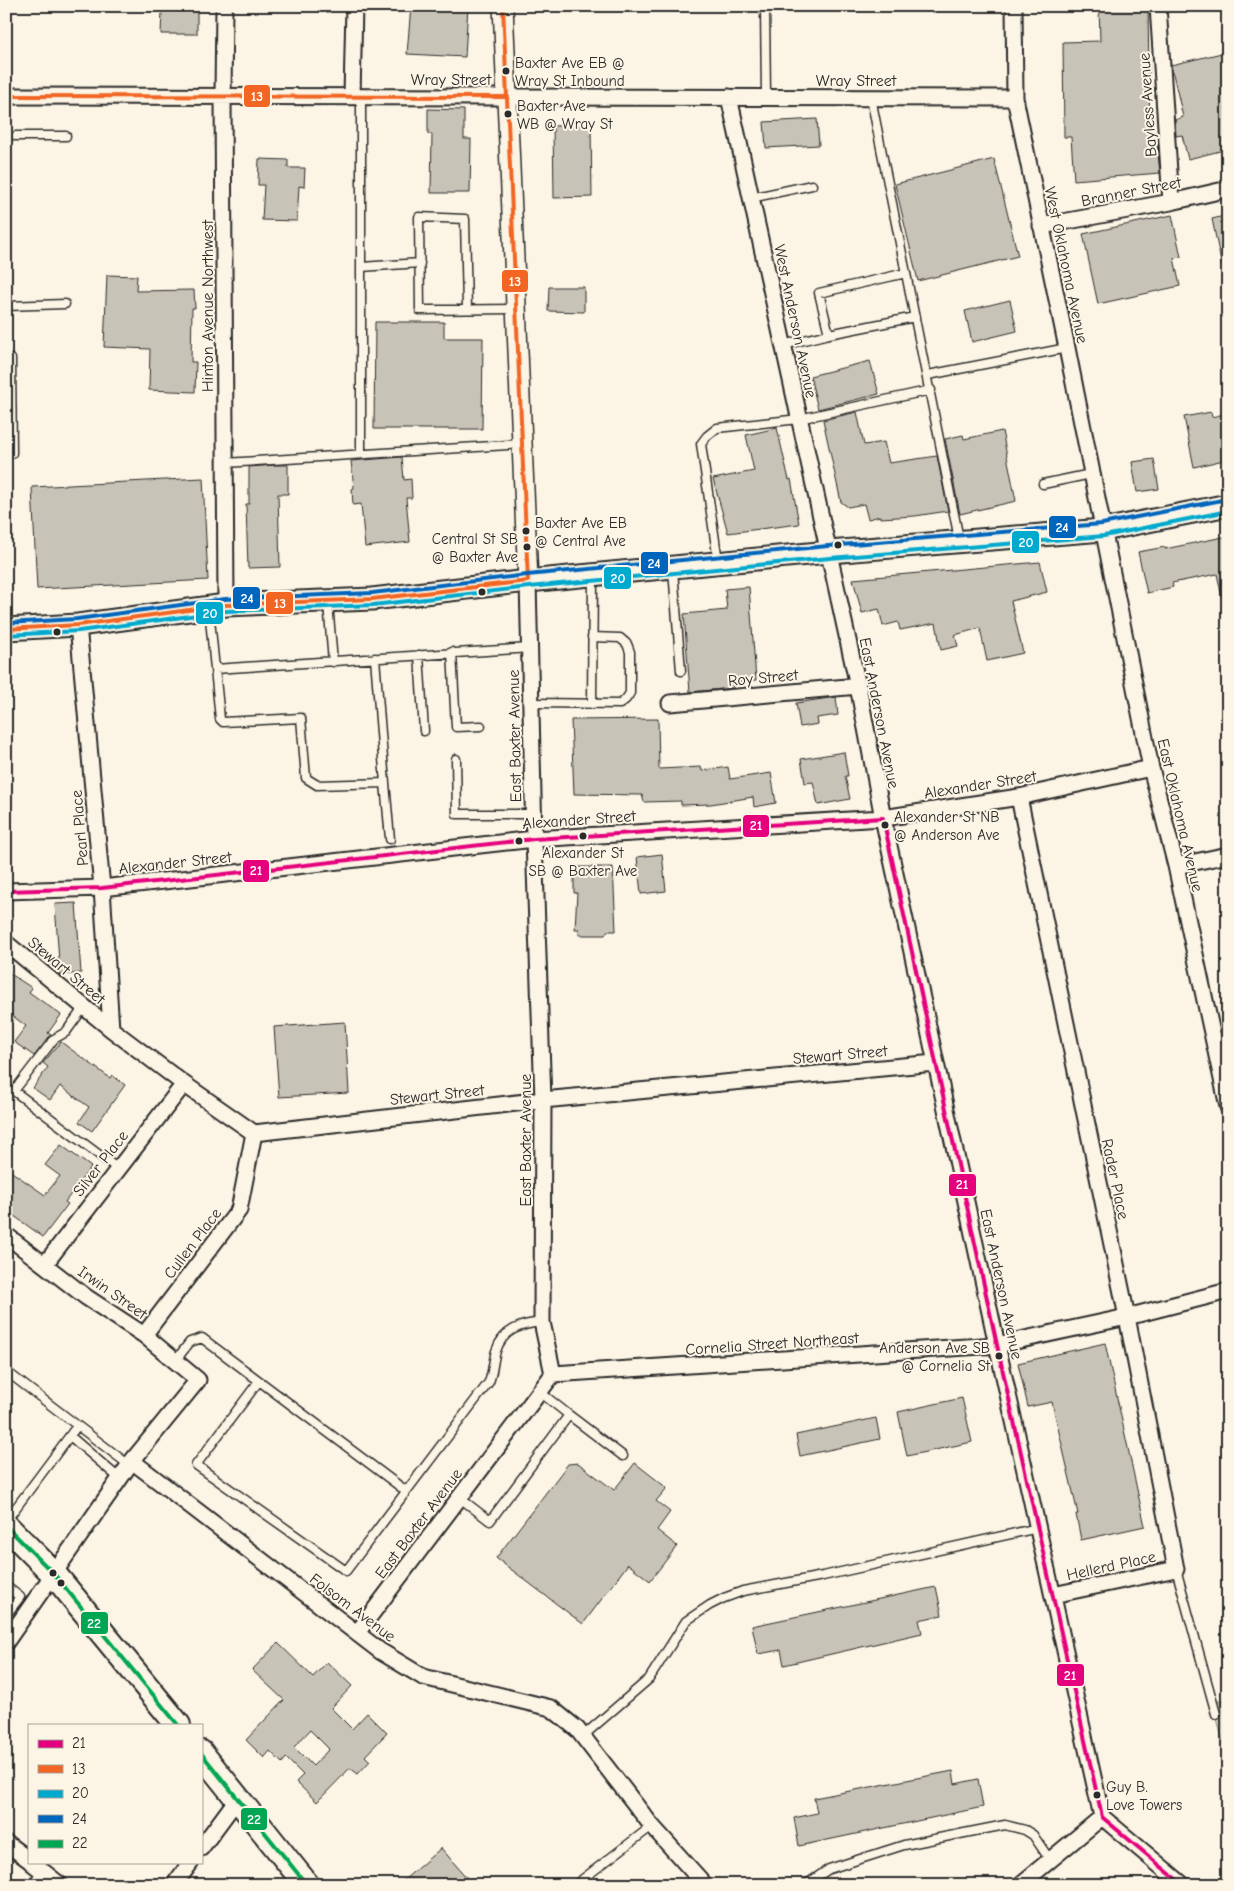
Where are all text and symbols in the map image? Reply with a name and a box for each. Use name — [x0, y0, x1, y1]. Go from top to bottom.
street label: Bayless Avenue — [1135, 52, 1161, 158]
place label: Baxter Ave EB @ Wray St Inbound — [515, 54, 625, 90]
marker: Baxter Ave EB @ Wray St Inbound — [501, 66, 511, 76]
street label: Wray Street — [411, 71, 492, 89]
street label: Wray Street — [816, 72, 897, 90]
line badge: 13 — [243, 84, 271, 108]
text: 13 — [251, 88, 263, 105]
place label: Baxter Ave WB @ Wray St — [517, 97, 613, 133]
marker: Baxter Ave WB @ Wray St — [503, 109, 513, 119]
street label: Branner Street — [1080, 173, 1183, 211]
street label: West Oklahoma Avenue — [1041, 185, 1091, 345]
street label: Hinton Avenue Northwest — [199, 220, 217, 392]
street label: West Anderson Avenue — [770, 243, 820, 400]
line badge: 13 — [501, 269, 529, 293]
text: 13 — [509, 273, 521, 290]
place label: Baxter Ave EB @ Central Ave — [535, 514, 627, 550]
line badge: 24 — [1048, 515, 1077, 539]
text: 24 — [1055, 519, 1069, 536]
marker: Baxter Ave EB @ Central Ave — [521, 526, 531, 536]
place label: Central St SB @ Baxter Ave — [432, 530, 518, 566]
line badge: 20 — [1011, 530, 1040, 554]
text: 20 — [1019, 534, 1033, 551]
unlabelled marker — [833, 540, 843, 550]
marker: Central St SB @ Baxter Ave — [522, 542, 532, 552]
line badge: 24 — [640, 551, 669, 575]
text: 24 — [647, 555, 661, 572]
line badge: 20 — [603, 566, 632, 590]
text: 20 — [611, 570, 625, 587]
line badge: 24 — [232, 586, 261, 610]
unlabelled marker — [477, 587, 487, 597]
text: 24 — [240, 590, 254, 607]
line badge: 13 — [265, 591, 294, 615]
text: 13 — [274, 595, 286, 612]
line badge: 20 — [195, 601, 224, 625]
text: 20 — [203, 605, 217, 622]
unlabelled marker — [52, 627, 62, 637]
street label: East Anderson Avenue — [856, 636, 902, 790]
street label: Roy Street — [727, 666, 799, 690]
street label: East Baxter Avenue — [505, 669, 525, 803]
street label: East Oklahoma Avenue — [1154, 737, 1206, 894]
street label: Alexander Street — [923, 767, 1038, 803]
street label: Pearl Place — [68, 789, 92, 867]
street label: Alexander Street — [522, 807, 637, 833]
place label: Alexander St NB @ Anderson Ave — [894, 808, 1000, 844]
line badge: 21 — [742, 814, 770, 838]
text: 21 — [750, 817, 762, 834]
marker: Alexander St NB @ Anderson Ave — [880, 820, 890, 830]
marker: Alexander St SB @ Baxter Ave — [578, 831, 588, 841]
unlabelled marker — [514, 836, 524, 846]
place label: Alexander St SB @ Baxter Ave — [529, 844, 638, 880]
street label: Alexander Street — [118, 848, 233, 878]
line badge: 21 — [242, 859, 270, 883]
text: 21 — [250, 862, 262, 879]
street label: Stewart Street — [24, 933, 109, 1008]
street label: Stewart Street — [792, 1042, 889, 1068]
street label: East Baxter Avenue — [517, 1074, 535, 1206]
street label: Stewart Street — [389, 1081, 486, 1109]
street label: Silver Place — [70, 1127, 132, 1200]
street label: Rader Place — [1098, 1137, 1132, 1221]
line badge: 21 — [948, 1173, 977, 1197]
text: 21 — [956, 1176, 968, 1193]
street label: Cullen Place — [160, 1205, 225, 1282]
street label: East Anderson Avenue — [976, 1207, 1026, 1361]
street label: Irwin Street — [74, 1262, 151, 1323]
street label: Cornelia Street Northeast — [685, 1329, 860, 1359]
place label: Anderson Ave SB @ Cornelia St — [879, 1339, 991, 1375]
marker: Anderson Ave SB @ Cornelia St — [994, 1351, 1004, 1361]
street label: East Baxter Avenue — [372, 1465, 466, 1582]
street label: Hellerd Place — [1065, 1548, 1157, 1584]
unlabelled marker — [48, 1568, 58, 1578]
street label: Folsom Avenue — [306, 1570, 399, 1646]
unlabelled marker — [56, 1578, 66, 1588]
line badge: 22 — [80, 1611, 109, 1635]
text: 22 — [87, 1615, 101, 1632]
line badge: 21 — [1056, 1663, 1085, 1687]
text: 21 — [1064, 1667, 1076, 1684]
legend — [28, 1724, 202, 1864]
text: 21 — [72, 1734, 86, 1752]
text: 13 — [72, 1760, 86, 1778]
place label: Guy B. Love Towers — [1106, 1778, 1182, 1814]
text: 20 — [72, 1784, 89, 1802]
marker: Guy B. Love Towers — [1092, 1790, 1102, 1800]
line badge: 22 — [240, 1807, 268, 1831]
text: 24 — [72, 1810, 87, 1828]
text: 22 — [247, 1811, 261, 1828]
text: 22 — [72, 1834, 88, 1852]

